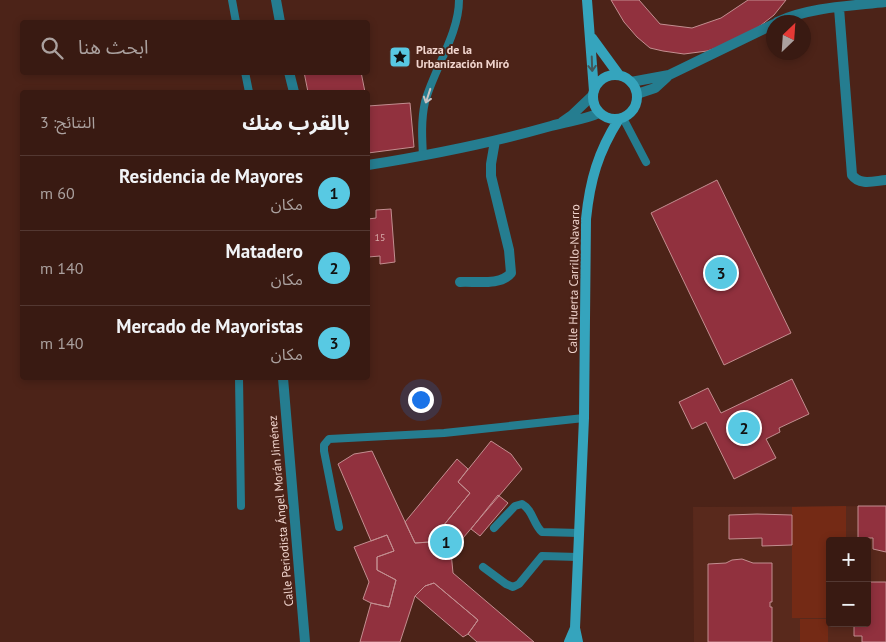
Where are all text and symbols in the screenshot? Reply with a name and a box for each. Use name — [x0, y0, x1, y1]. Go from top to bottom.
north arrow — [766, 15, 811, 60]
search box — [20, 20, 370, 75]
icon: search — [38, 34, 66, 62]
text: ابحث هنا — [78, 35, 149, 59]
place label: Plaza de la Urbanización Miró — [416, 42, 510, 71]
place icon: Plaza de la Urbanización Miró — [388, 45, 412, 69]
one-way arrow — [587, 56, 596, 72]
one-way arrow — [422, 87, 432, 103]
text: بالقرب منك — [242, 109, 350, 136]
text: النتائج: 3 — [40, 112, 95, 132]
text: Residencia de Mayores — [119, 164, 303, 188]
text: 60 m — [40, 183, 75, 203]
text: 1 — [329, 183, 339, 203]
text: مكان — [271, 194, 303, 214]
street label: Calle Huerta Carrillo-Navarro — [565, 204, 582, 354]
house number: 15 — [375, 231, 385, 244]
text: Matadero — [226, 239, 303, 263]
pin: 3 — [705, 254, 737, 292]
text: 140 m — [40, 258, 83, 278]
text: 2 — [329, 258, 339, 278]
text: مكان — [271, 269, 303, 289]
text: Mercado de Mayoristas — [116, 314, 303, 338]
text: 140 m — [40, 333, 83, 353]
text: 3 — [329, 333, 339, 353]
text: مكان — [271, 344, 303, 364]
your location — [408, 387, 434, 413]
pin: 2 — [728, 409, 760, 447]
street label: Calle Periodista Ángel Morán Jiménez — [265, 415, 296, 607]
pin: 1 — [430, 523, 462, 561]
map controls — [826, 537, 871, 627]
button: + — [826, 537, 871, 582]
button: − — [826, 582, 871, 627]

